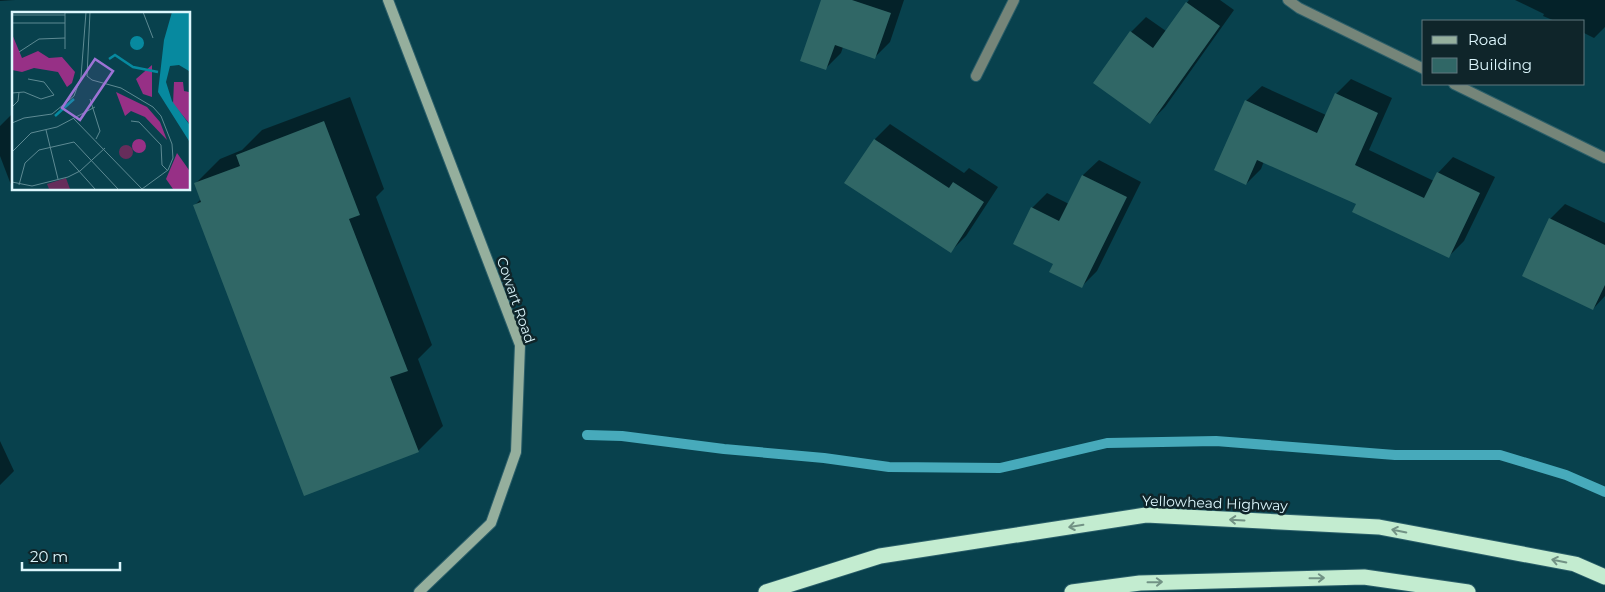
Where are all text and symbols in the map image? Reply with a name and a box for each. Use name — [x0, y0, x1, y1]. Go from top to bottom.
inset map — [12, 12, 190, 190]
legend — [1422, 20, 1585, 85]
text: Road — [1468, 30, 1507, 49]
text: Building — [1468, 55, 1532, 74]
street label: Cowart Road — [493, 254, 539, 346]
street label: Yellowhead Highway — [1142, 491, 1289, 515]
one-way arrow — [1230, 515, 1246, 524]
one-way arrow — [1068, 521, 1084, 531]
one-way arrow — [1392, 525, 1408, 535]
scale bar — [22, 540, 120, 572]
text: 20 m — [30, 547, 68, 566]
one-way arrow — [1551, 556, 1567, 566]
one-way arrow — [1309, 574, 1325, 583]
one-way arrow — [1147, 578, 1163, 587]

